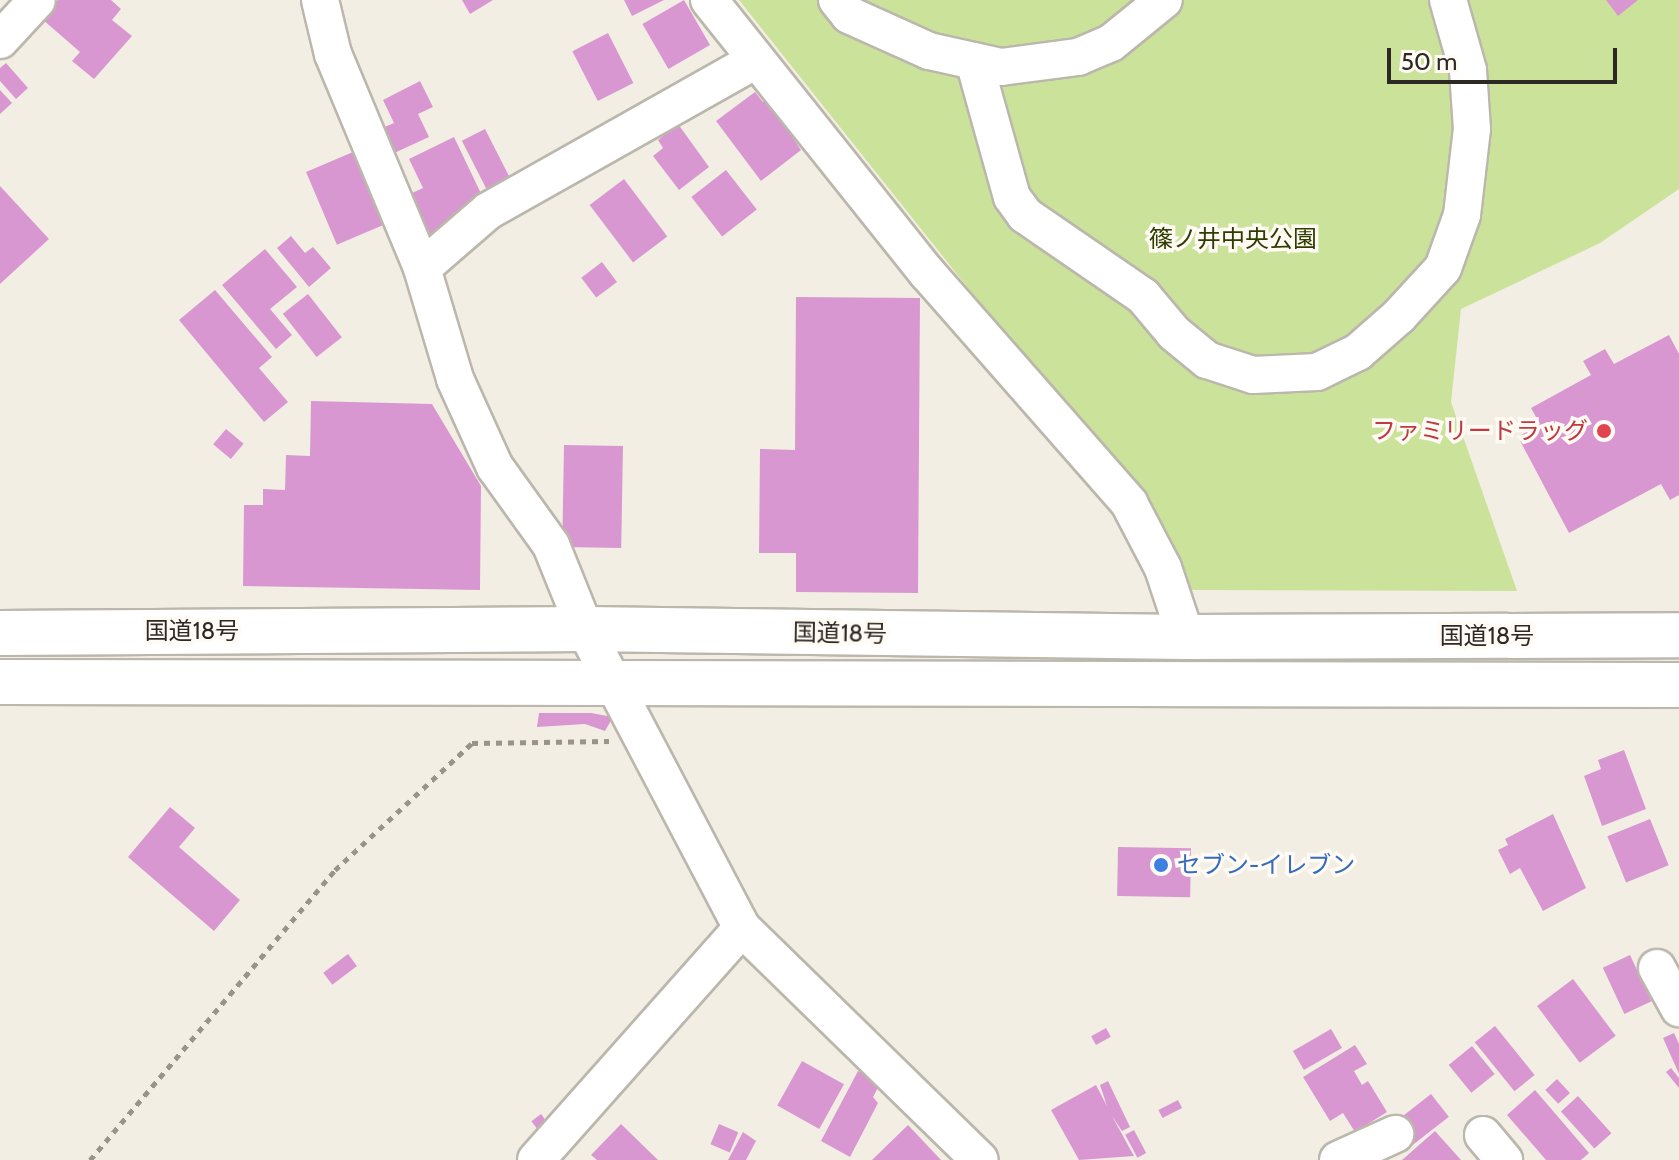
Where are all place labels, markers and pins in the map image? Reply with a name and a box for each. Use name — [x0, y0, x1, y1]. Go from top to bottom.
place label: ファミリードラッグ — [1372, 417, 1588, 445]
marker: ファミリードラッグ — [1595, 422, 1613, 440]
place label: セブン-イレブン — [1177, 851, 1355, 879]
marker: セブン-イレブン — [1152, 856, 1170, 874]

